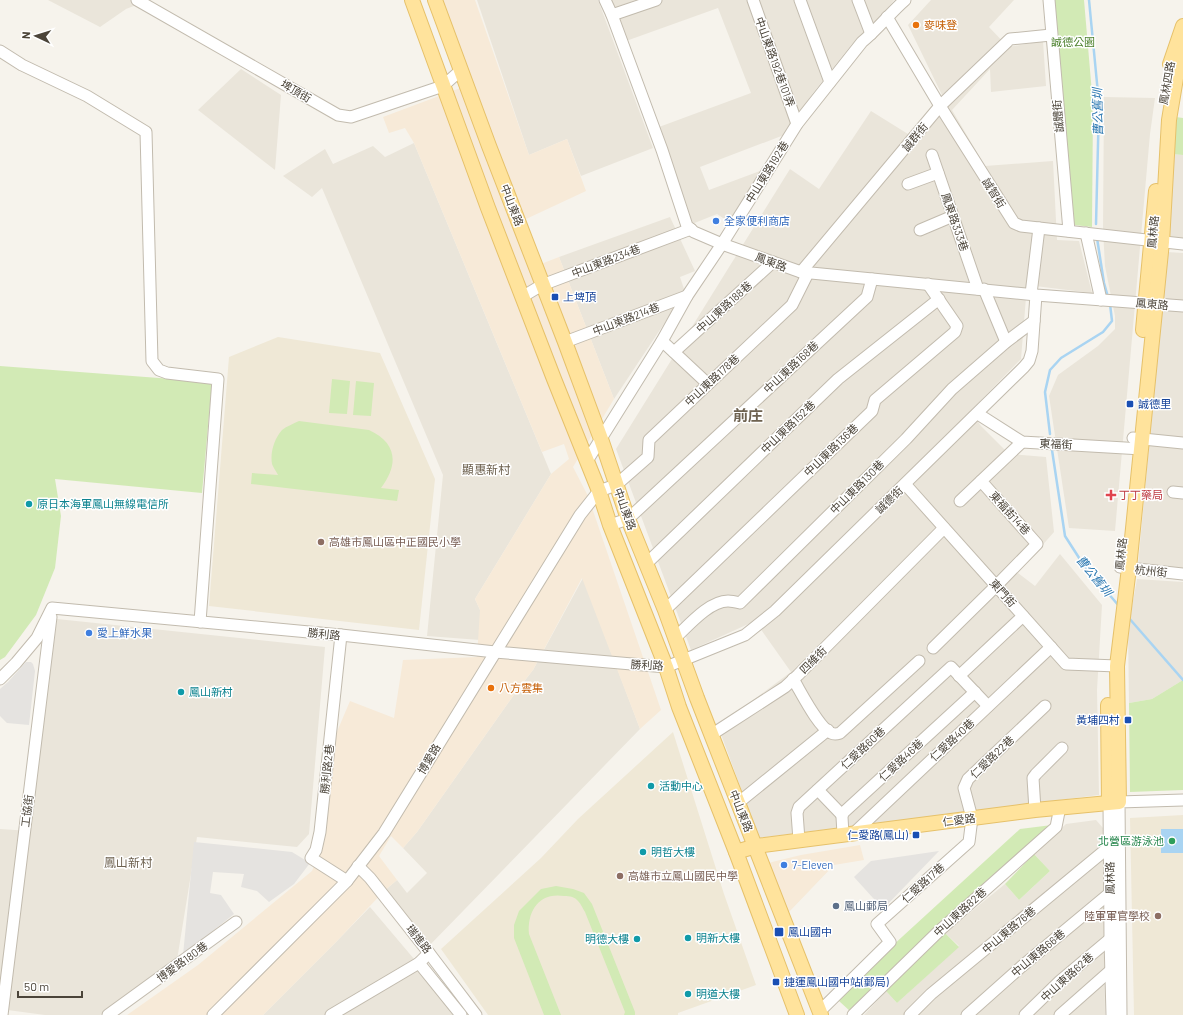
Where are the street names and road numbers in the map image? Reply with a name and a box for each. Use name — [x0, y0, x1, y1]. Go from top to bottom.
street label: 中山東路192巷101弄 — [753, 15, 798, 109]
street label: 鳳林四路 — [1156, 60, 1177, 106]
street label: 埤頂街 — [279, 77, 314, 104]
street label: 誠體街 — [1050, 99, 1065, 133]
street label: 誠群街 — [899, 120, 930, 153]
street label: 中山東路192巷 — [742, 138, 791, 205]
street label: 誠智街 — [980, 175, 1009, 210]
street label: 中山東路 — [499, 182, 526, 228]
street label: 鳳東路333巷 — [939, 191, 972, 253]
street label: 鳳林路 — [1145, 215, 1160, 249]
street label: 中山東路234巷 — [570, 241, 642, 280]
street label: 鳳東路 — [753, 250, 789, 273]
street label: 中山東路188巷 — [693, 278, 754, 335]
street label: 鳳東路 — [1135, 296, 1169, 311]
street label: 中山東路214巷 — [591, 300, 661, 337]
street label: 中山東路168巷 — [761, 338, 821, 395]
street label: 中山東路178巷 — [682, 351, 742, 408]
street label: 中山東路152巷 — [758, 398, 817, 456]
street label: 中山東路136巷 — [801, 421, 860, 479]
street label: 東福街 — [1039, 436, 1073, 451]
street label: 中山東路130巷 — [827, 457, 886, 516]
street label: 誠德街 — [872, 484, 905, 516]
street label: 中山東路 — [612, 486, 639, 532]
street label: 東福街14巷 — [988, 488, 1033, 537]
street label: 鳳林路 — [1112, 537, 1129, 571]
street label: 杭州街 — [1134, 562, 1168, 579]
street label: 東門街 — [988, 576, 1019, 609]
street label: 勝利路 — [307, 625, 341, 642]
street label: 四維街 — [796, 643, 829, 676]
street label: 勝利路 — [630, 657, 664, 672]
street label: 仁愛路40巷 — [927, 716, 977, 764]
street label: 仁愛路60巷 — [838, 724, 888, 771]
street label: 仁愛路22巷 — [967, 733, 1016, 781]
street label: 仁愛路46巷 — [876, 736, 925, 783]
street label: 博愛路 — [415, 741, 443, 776]
street label: 勝利路2巷 — [317, 743, 336, 794]
street label: 中山東路 — [727, 788, 756, 834]
street label: 工協街 — [18, 794, 35, 828]
street label: 仁愛路 — [942, 811, 976, 828]
street label: 仁愛路17巷 — [899, 860, 947, 905]
street label: 鳳林路 — [1103, 861, 1116, 895]
street label: 中山東路82巷 — [931, 885, 989, 939]
street label: 中山東路76巷 — [979, 903, 1038, 956]
street label: 瑞進路 — [404, 922, 435, 956]
street label: 中山東路66巷 — [1008, 926, 1067, 979]
street label: 博愛路180巷 — [154, 939, 210, 984]
street label: 中山東路62巷 — [1038, 950, 1096, 1004]

